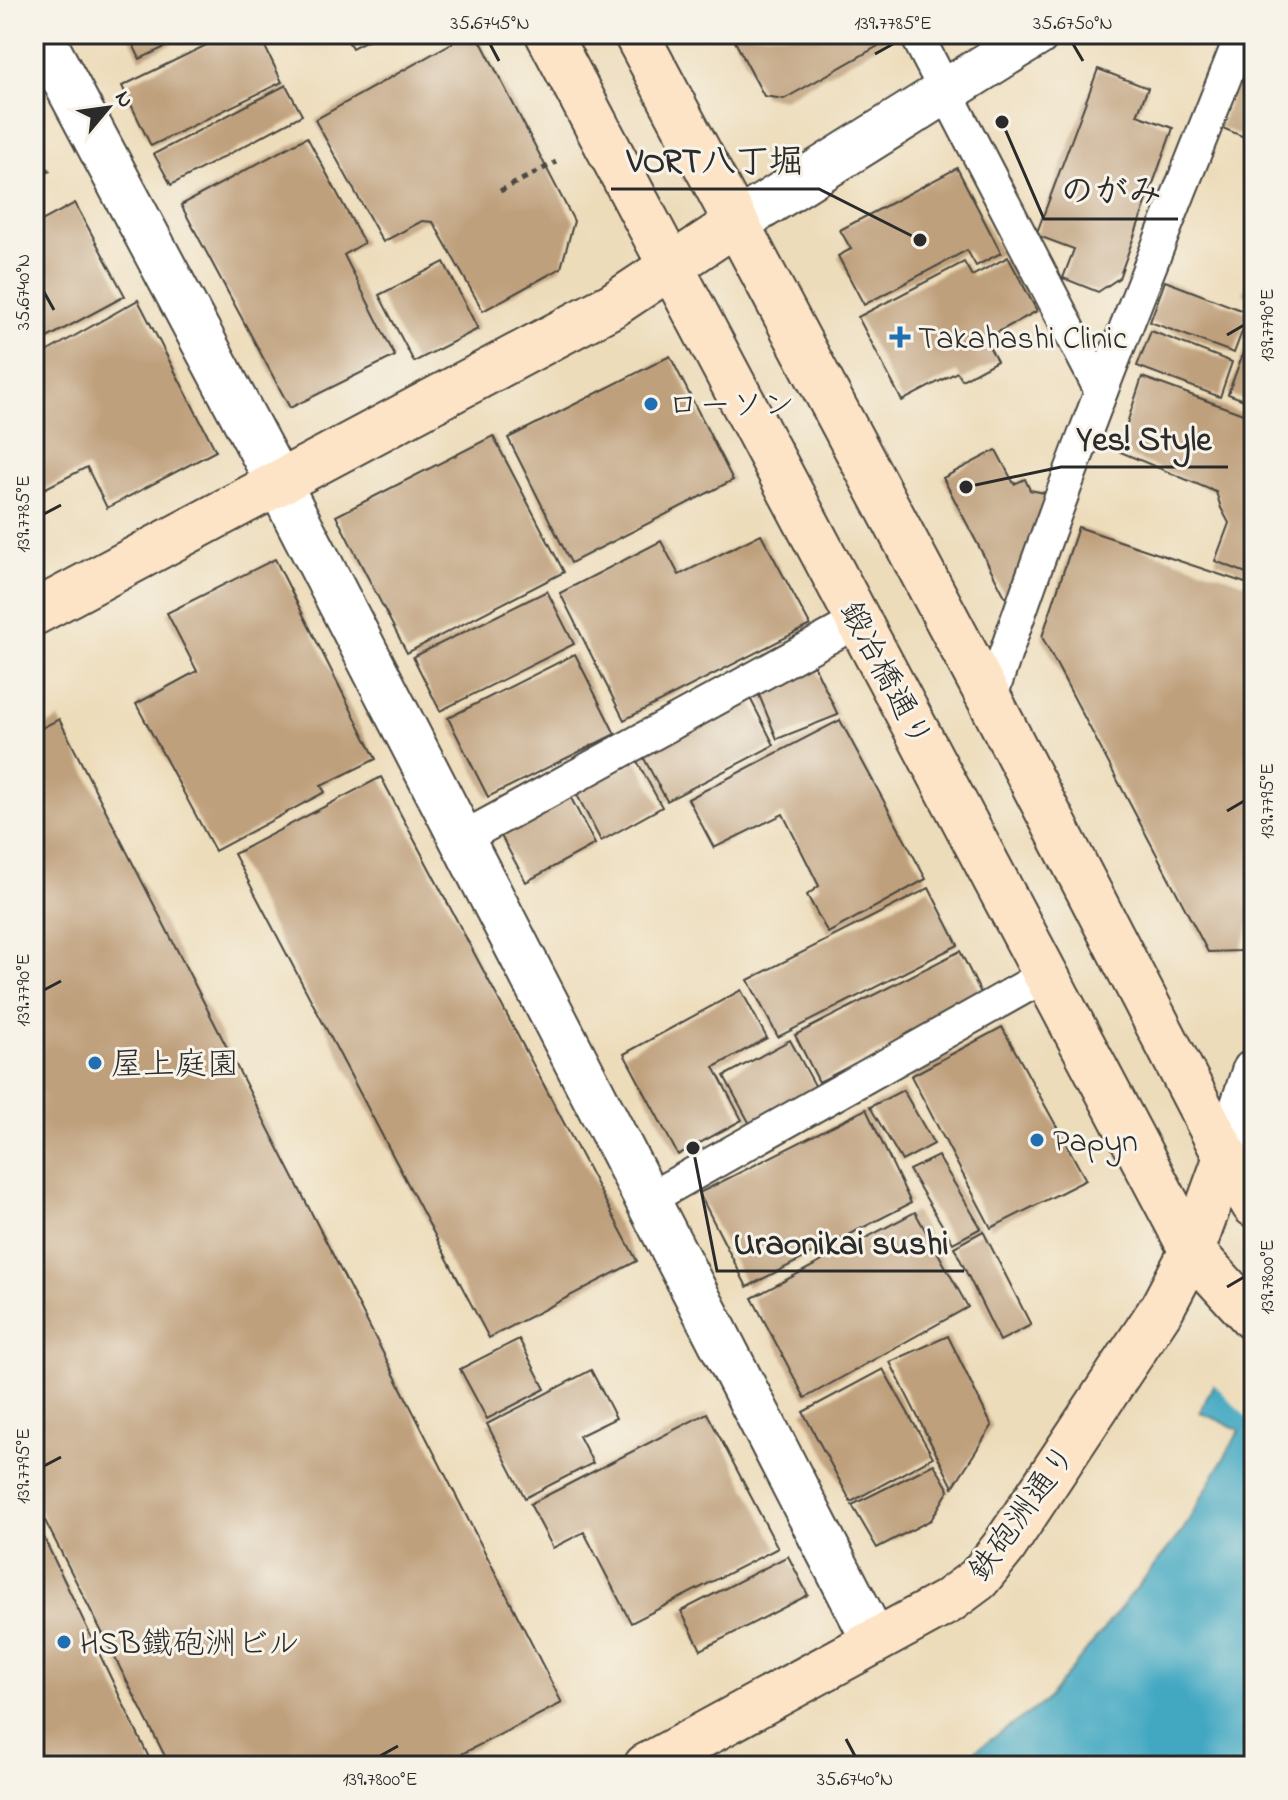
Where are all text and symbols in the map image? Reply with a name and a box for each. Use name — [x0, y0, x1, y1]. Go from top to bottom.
text: 35.6745°N — [450, 10, 530, 39]
text: 139.7785°E — [854, 10, 932, 39]
text: 35.6750°N — [1033, 10, 1113, 39]
north arrow — [68, 68, 148, 148]
text: N — [105, 86, 140, 114]
callout: VORT八丁堀 — [611, 131, 819, 189]
text: VORT八丁堀 — [626, 139, 803, 189]
callout: のがみ — [1044, 161, 1178, 219]
text: のがみ — [1060, 169, 1162, 219]
text: 35.6740°N — [10, 254, 39, 330]
text: 139.7790°E — [1254, 288, 1283, 362]
place label: Takahashi Clinic — [918, 317, 1128, 364]
marker: Takahashi Clinic — [889, 326, 911, 348]
place label: ローソン — [667, 384, 795, 431]
marker: ローソン — [642, 395, 660, 413]
callout: Yes! Style — [1061, 409, 1228, 467]
text: Yes! Style — [1076, 417, 1212, 468]
text: 139.7785°E — [10, 475, 39, 553]
street label: 鍛冶橋通り — [826, 594, 942, 757]
text: 139.7795°E — [1254, 763, 1283, 839]
text: 139.7790°E — [10, 953, 39, 1027]
place label: 屋上庭園 — [111, 1043, 239, 1090]
marker: 屋上庭園 — [86, 1054, 104, 1072]
place label: Papyn — [1053, 1120, 1138, 1167]
marker: Papyn — [1028, 1131, 1046, 1149]
callout: Uraonikai sushi — [717, 1213, 964, 1271]
text: Uraonikai sushi — [733, 1221, 949, 1271]
text: 139.7800°E — [1254, 1239, 1283, 1315]
text: 139.7795°E — [10, 1428, 39, 1504]
street label: 鉄砲洲通り — [958, 1436, 1090, 1593]
place label: HSB鐵砲洲ビル — [80, 1622, 300, 1669]
marker: HSB鐵砲洲ビル — [55, 1633, 73, 1651]
text: 139.7800°E — [342, 1766, 418, 1795]
text: 35.6740°N — [817, 1766, 893, 1795]

